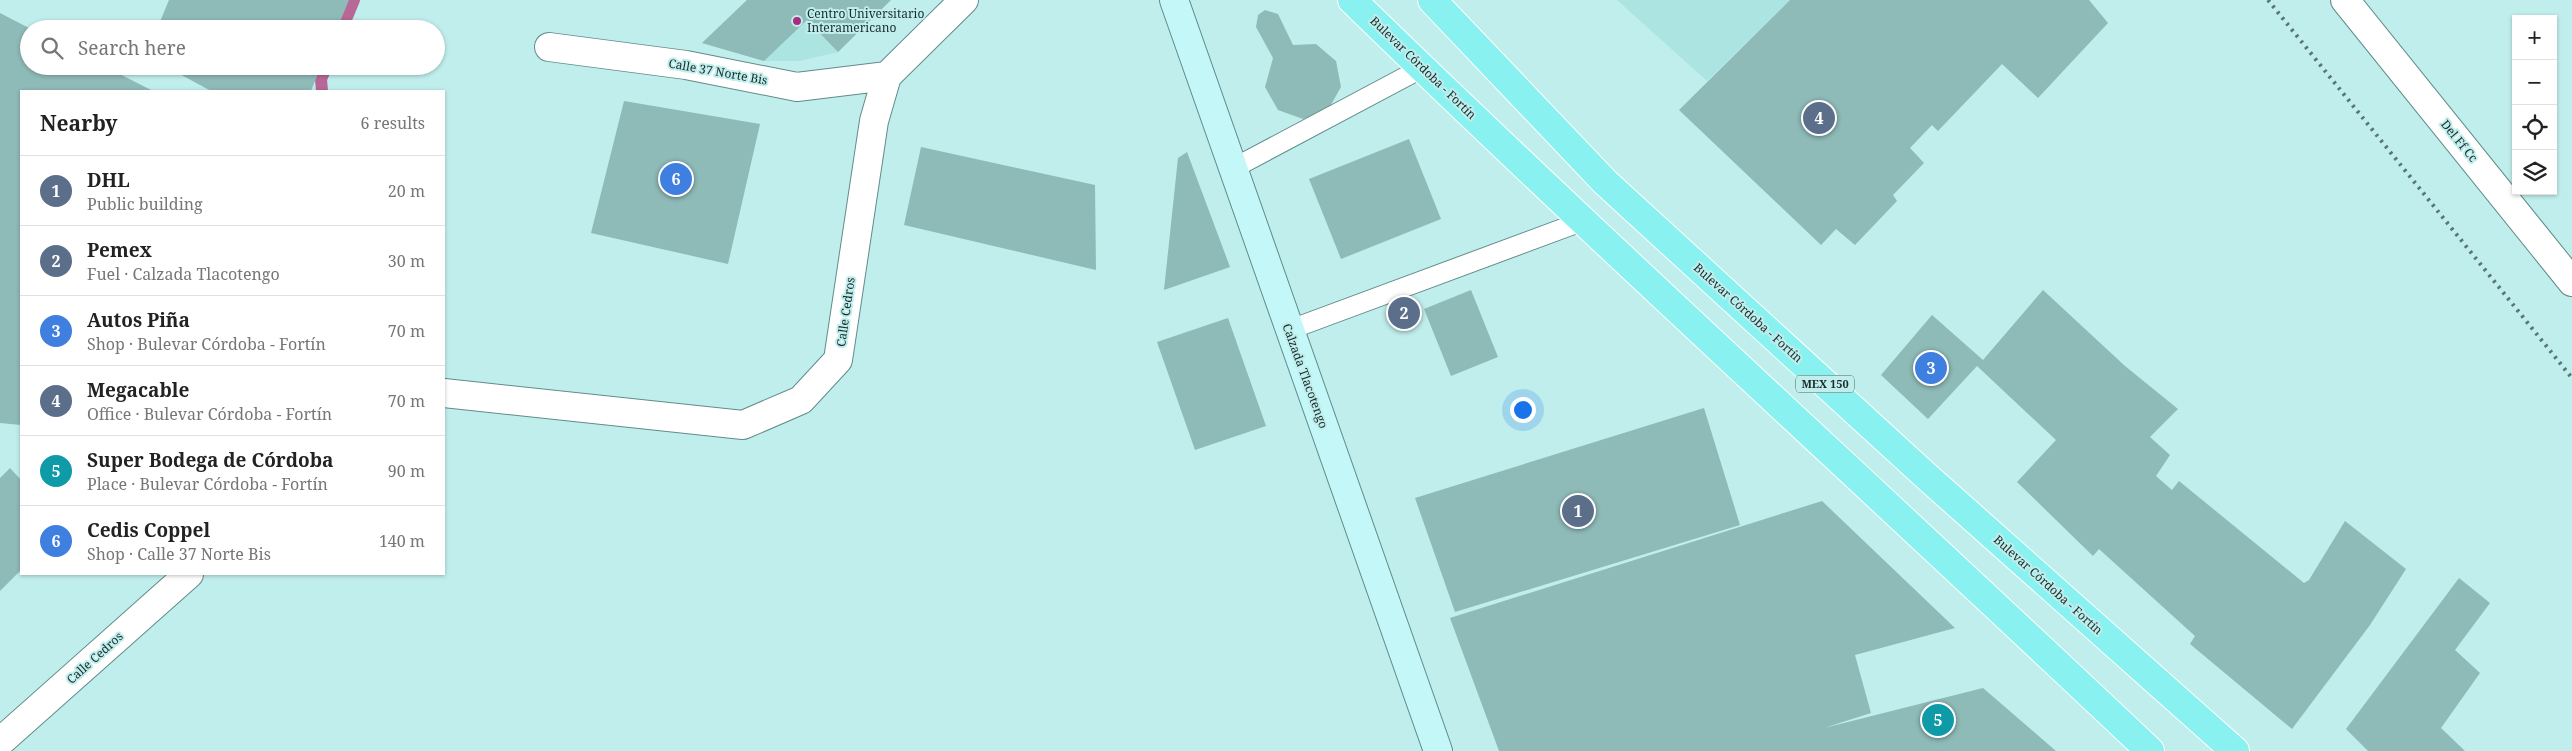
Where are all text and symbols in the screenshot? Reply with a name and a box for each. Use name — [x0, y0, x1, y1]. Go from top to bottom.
place label: Centro Universitario Interamericano — [807, 5, 924, 36]
street label: Bulevar Córdoba - Fortín — [1367, 12, 1480, 123]
marker: Centro Universitario Interamericano — [791, 15, 803, 27]
map controls — [2512, 15, 2557, 195]
button: + — [2512, 15, 2557, 60]
search box — [20, 20, 445, 75]
icon: search — [38, 34, 66, 62]
text: Search here — [78, 35, 186, 61]
street label: Calle 37 Norte Bis — [667, 54, 769, 89]
button: − — [2512, 60, 2557, 105]
pin: 4 — [1803, 99, 1835, 137]
button: locate — [2512, 105, 2557, 150]
text: Nearby — [40, 109, 118, 137]
text: 6 results — [361, 112, 425, 134]
street label: Del Ff Cc — [2437, 116, 2482, 165]
button: layers — [2512, 150, 2557, 195]
pin: 6 — [660, 160, 692, 198]
text: DHL — [87, 167, 130, 193]
text: 1 — [51, 180, 61, 202]
text: 20 m — [388, 180, 425, 202]
text: Public building — [87, 193, 203, 215]
text: Pemex — [87, 237, 152, 263]
text: 2 — [51, 250, 61, 272]
text: 30 m — [388, 250, 425, 272]
street label: Bulevar Córdoba - Fortín — [1690, 259, 1807, 366]
text: Fuel · Calzada Tlacotengo — [87, 263, 280, 285]
street label: Calle Cedros — [832, 276, 859, 348]
pin: 2 — [1388, 294, 1420, 332]
text: Autos Piña — [87, 307, 190, 333]
text: 3 — [51, 320, 61, 342]
text: 70 m — [388, 320, 425, 342]
street label: Calzada Tlacotengo — [1279, 321, 1332, 431]
text: Shop · Bulevar Córdoba - Fortín — [87, 333, 326, 355]
pin: 3 — [1915, 349, 1947, 387]
road number: MEX 150 — [1796, 376, 1854, 392]
text: Megacable — [87, 377, 189, 403]
text: 4 — [51, 390, 61, 412]
text: 70 m — [388, 390, 425, 412]
your location — [1510, 397, 1536, 423]
text: Office · Bulevar Córdoba - Fortín — [87, 403, 332, 425]
text: Super Bodega de Córdoba — [87, 447, 333, 473]
text: 5 — [51, 460, 61, 482]
text: 90 m — [388, 460, 425, 482]
text: Place · Bulevar Córdoba - Fortín — [87, 473, 328, 495]
pin: 1 — [1562, 492, 1594, 530]
text: Cedis Coppel — [87, 517, 210, 543]
text: 6 — [51, 530, 61, 552]
text: 140 m — [379, 530, 425, 552]
street label: Bulevar Córdoba - Fortín — [1990, 531, 2107, 638]
text: Shop · Calle 37 Norte Bis — [87, 543, 271, 565]
street label: Calle Cedros — [63, 628, 126, 687]
pin: 5 — [1922, 701, 1954, 739]

